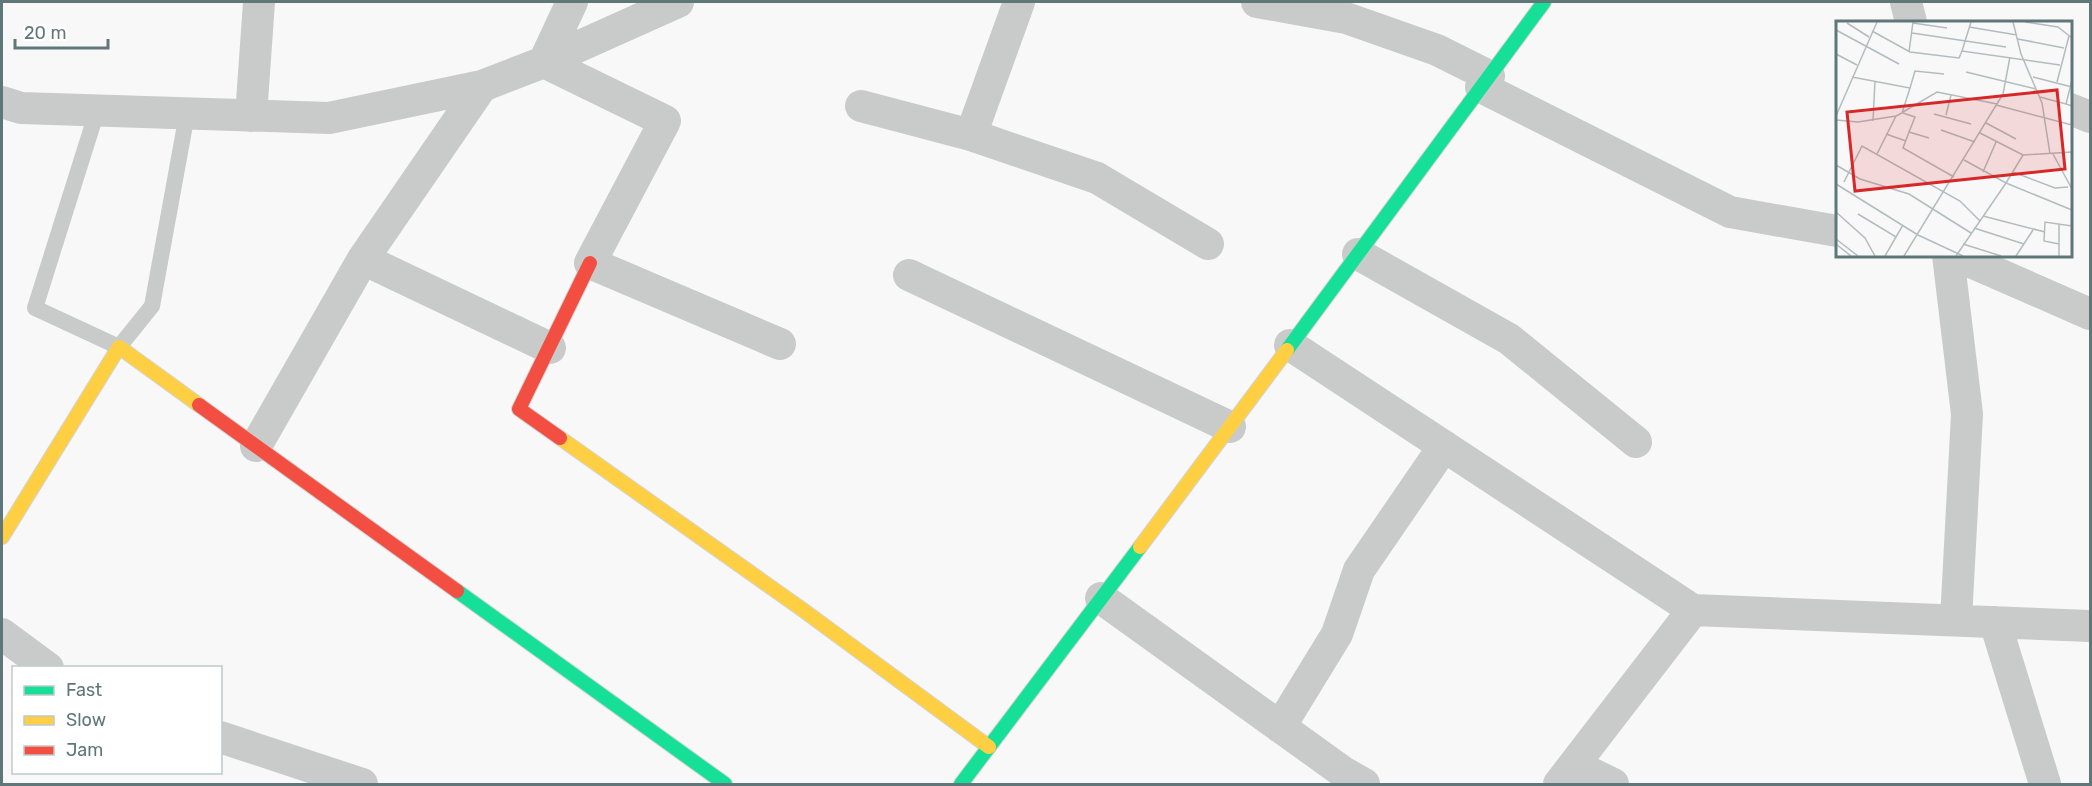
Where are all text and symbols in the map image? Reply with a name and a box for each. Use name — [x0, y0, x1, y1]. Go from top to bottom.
scale bar — [15, 12, 108, 50]
inset map — [1836, 21, 2071, 256]
text: 20 m — [24, 22, 66, 44]
legend — [12, 666, 222, 774]
text: Fast — [66, 679, 102, 701]
text: Slow — [66, 709, 106, 731]
text: Jam — [66, 739, 103, 761]

